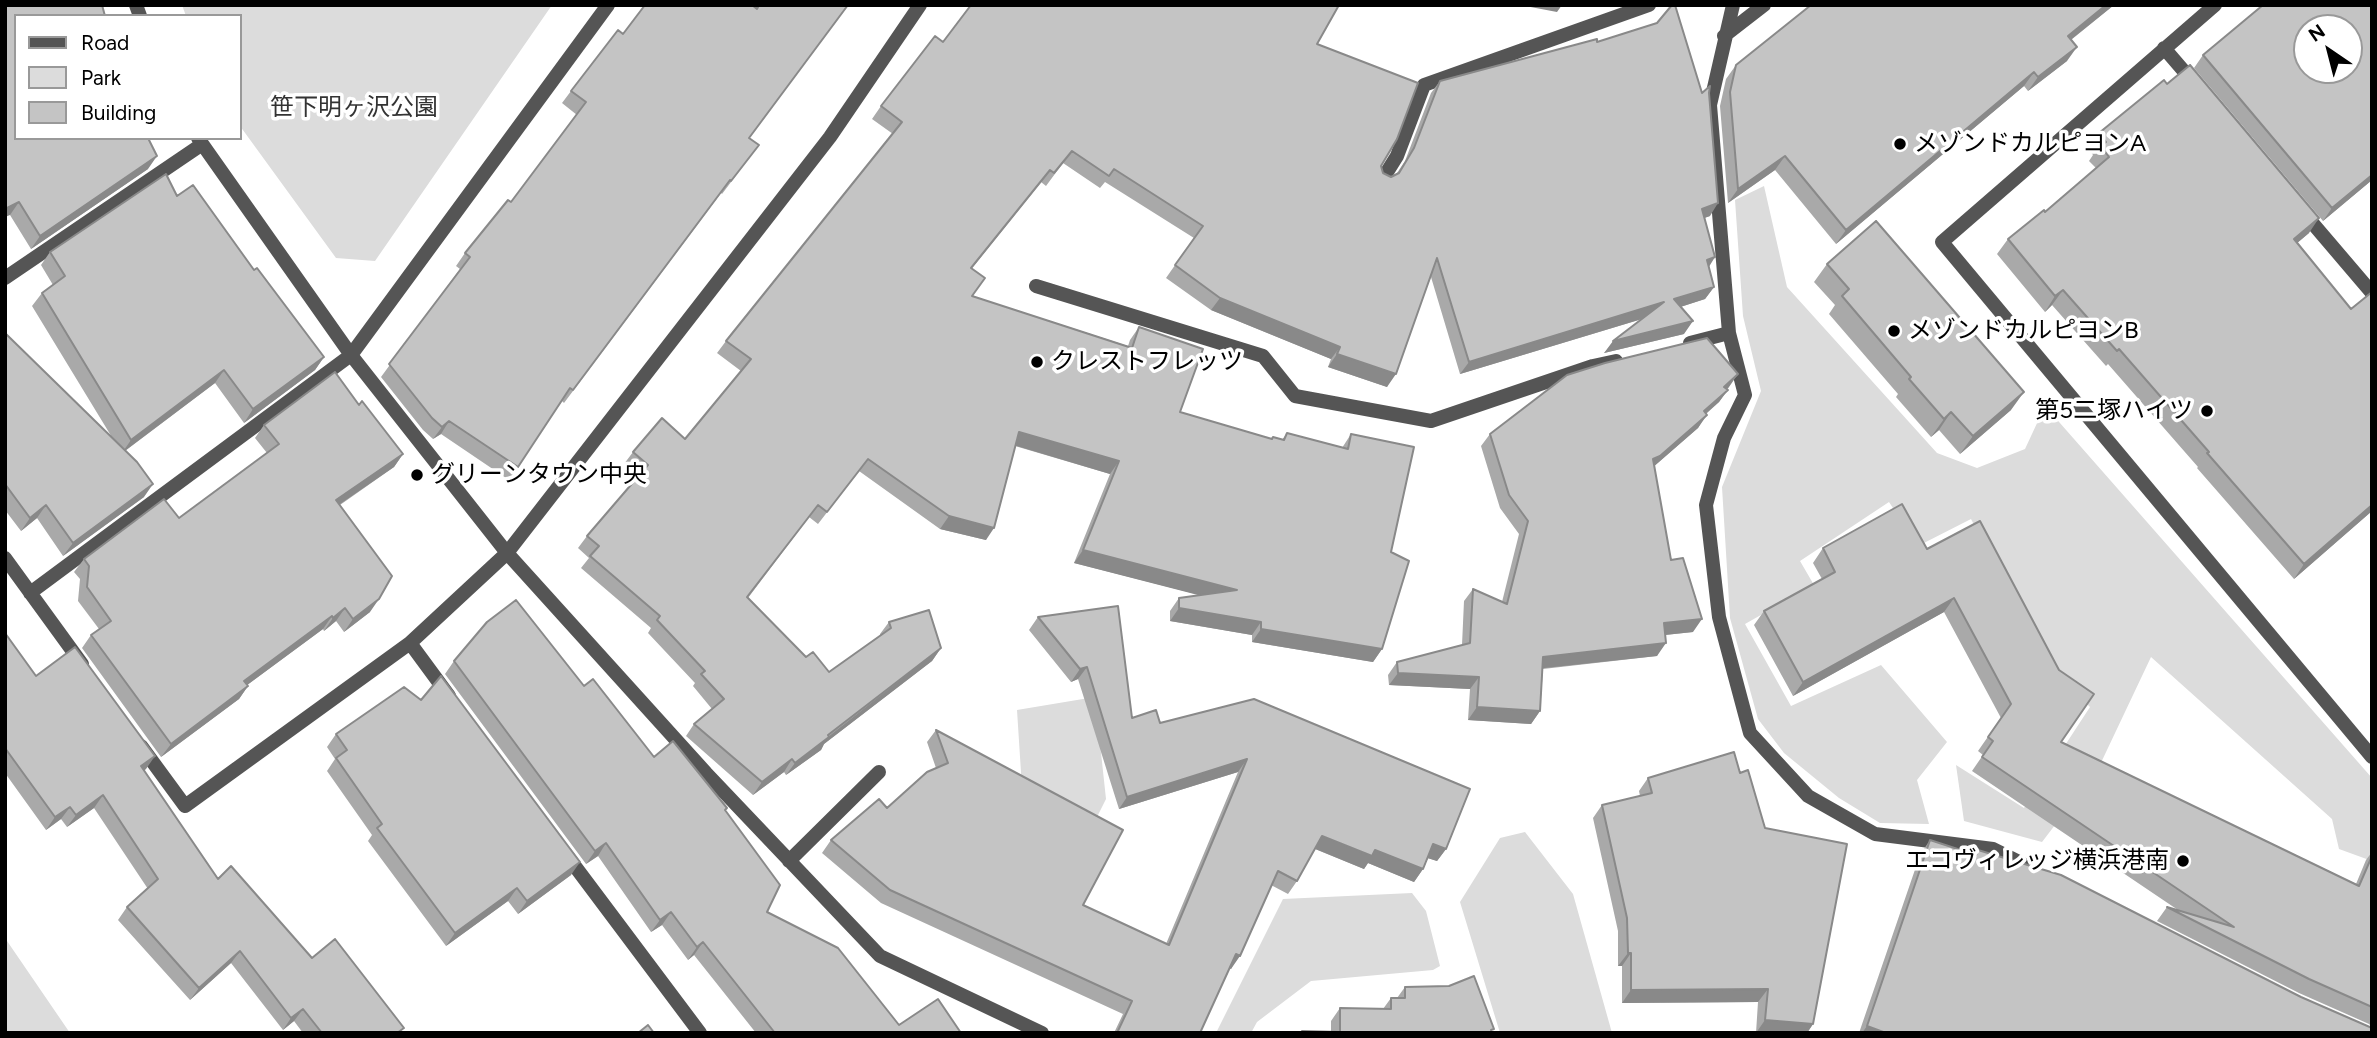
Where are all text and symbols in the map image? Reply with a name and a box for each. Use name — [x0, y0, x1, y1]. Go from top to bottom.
legend — [14, 14, 242, 140]
north arrow — [2293, 14, 2363, 84]
text: N — [2304, 19, 2329, 47]
text: Road — [81, 30, 129, 55]
text: Park — [81, 65, 121, 90]
park label: 笹下明ヶ沢公園 — [270, 94, 438, 122]
text: Building — [81, 100, 156, 125]
place label: メゾンドカルピヨンA — [1914, 130, 2146, 158]
marker: メゾンドカルピヨンA — [1892, 136, 1908, 152]
place label: メゾンドカルピヨンB — [1908, 317, 2139, 345]
marker: メゾンドカルピヨンB — [1886, 323, 1902, 339]
place label: クレストフレッツ — [1051, 348, 1243, 376]
marker: クレストフレッツ — [1029, 354, 1045, 370]
place label: 第5二塚ハイツ — [2035, 397, 2193, 425]
marker: 第5二塚ハイツ — [2199, 403, 2215, 419]
place label: グリーンタウン中央 — [431, 461, 647, 489]
marker: グリーンタウン中央 — [409, 467, 425, 483]
place label: エコヴィレッジ横浜港南 — [1905, 847, 2169, 875]
marker: エコヴィレッジ横浜港南 — [2175, 853, 2191, 869]

